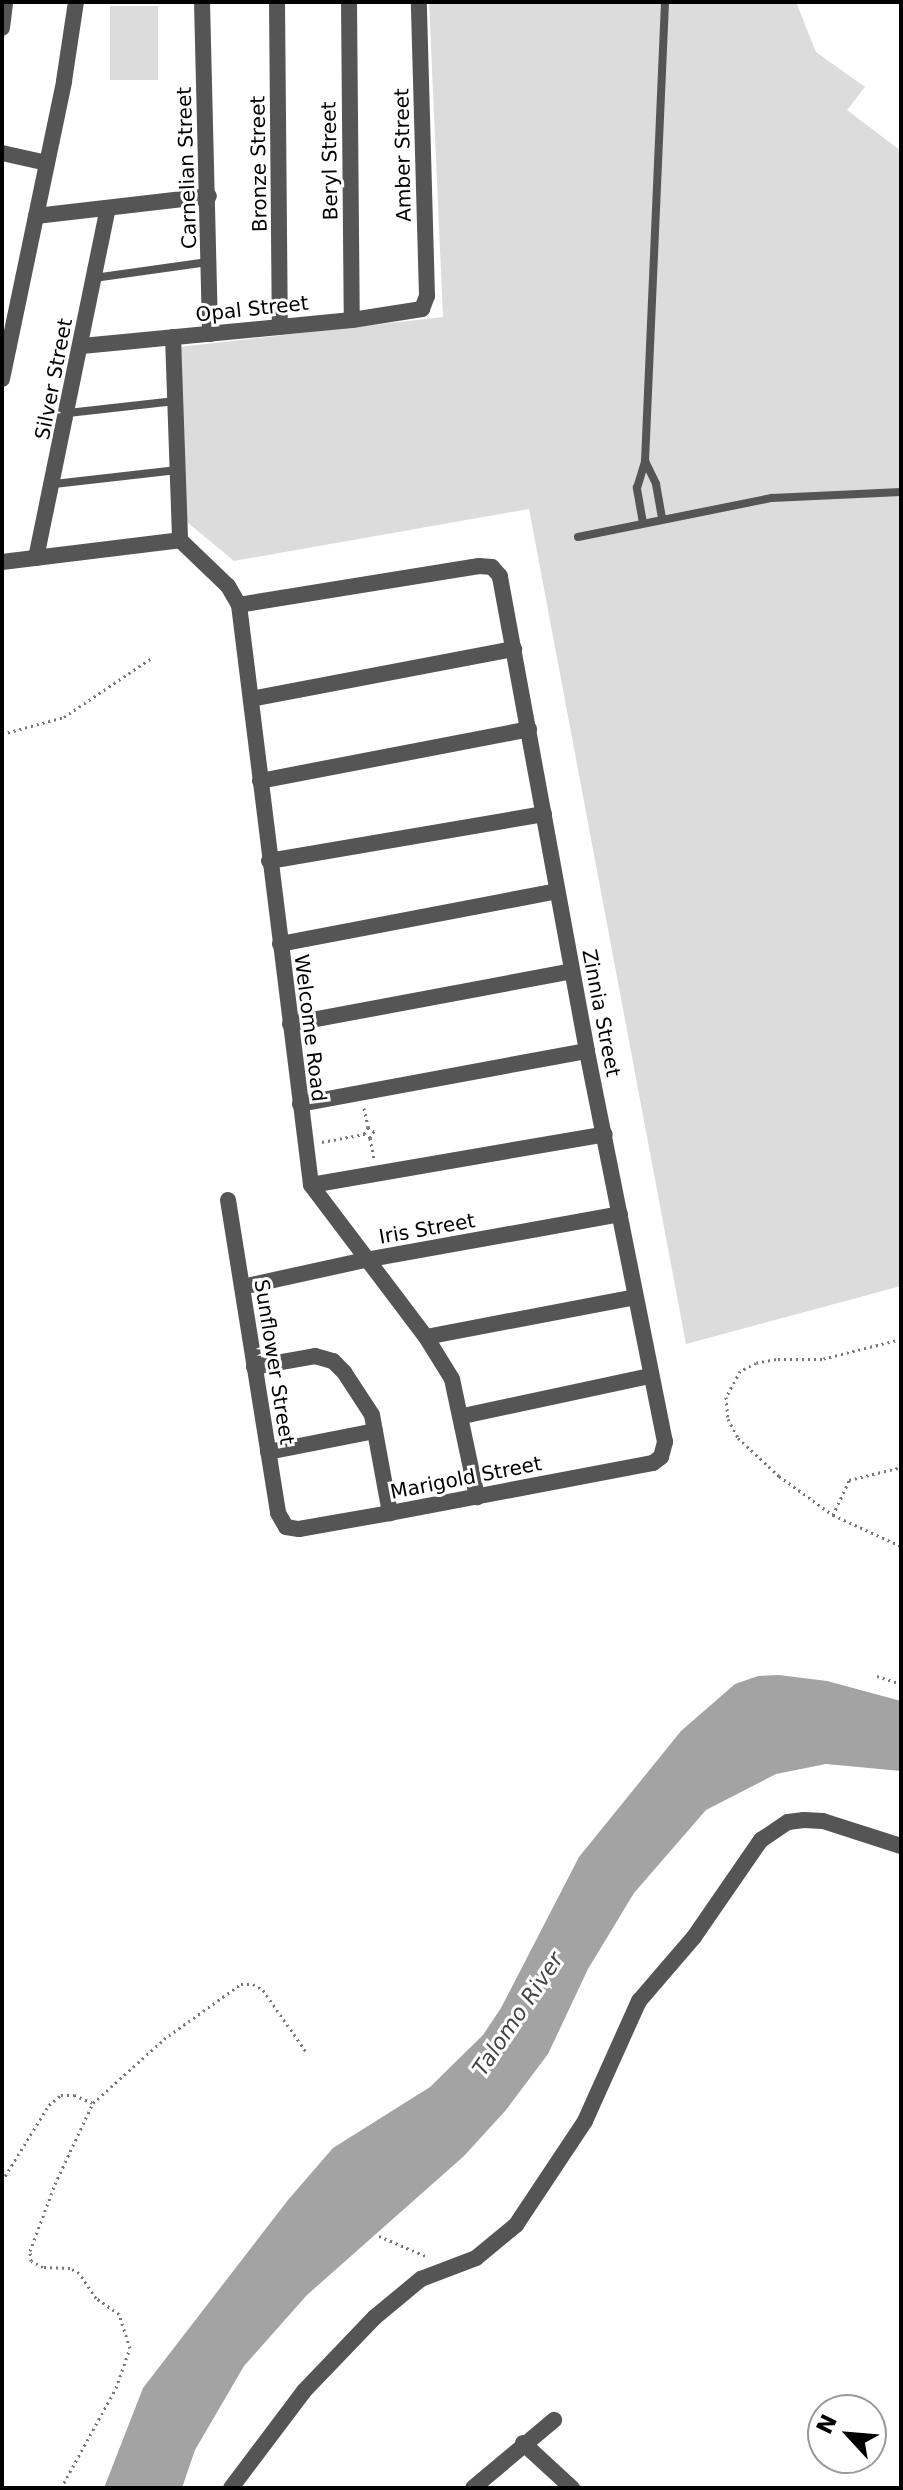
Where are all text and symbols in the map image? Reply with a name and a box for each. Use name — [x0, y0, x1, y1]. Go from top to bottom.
street label: Carnelian Street — [172, 87, 202, 249]
street label: Amber Street — [390, 88, 416, 222]
street label: Bronze Street — [246, 96, 272, 232]
street label: Beryl Street — [317, 101, 343, 221]
street label: Opal Street — [194, 291, 310, 327]
street label: Silver Street — [30, 316, 78, 442]
street label: Zinnia Street — [577, 947, 625, 1079]
street label: Welcome Road — [289, 953, 331, 1103]
street label: Iris Street — [377, 1209, 477, 1249]
street label: Sunflower Street — [249, 1278, 299, 1446]
street label: Marigold Street — [388, 1452, 544, 1504]
water label: Talomo River — [467, 1947, 569, 2081]
north arrow — [807, 2394, 887, 2474]
text: N — [812, 2410, 842, 2438]

